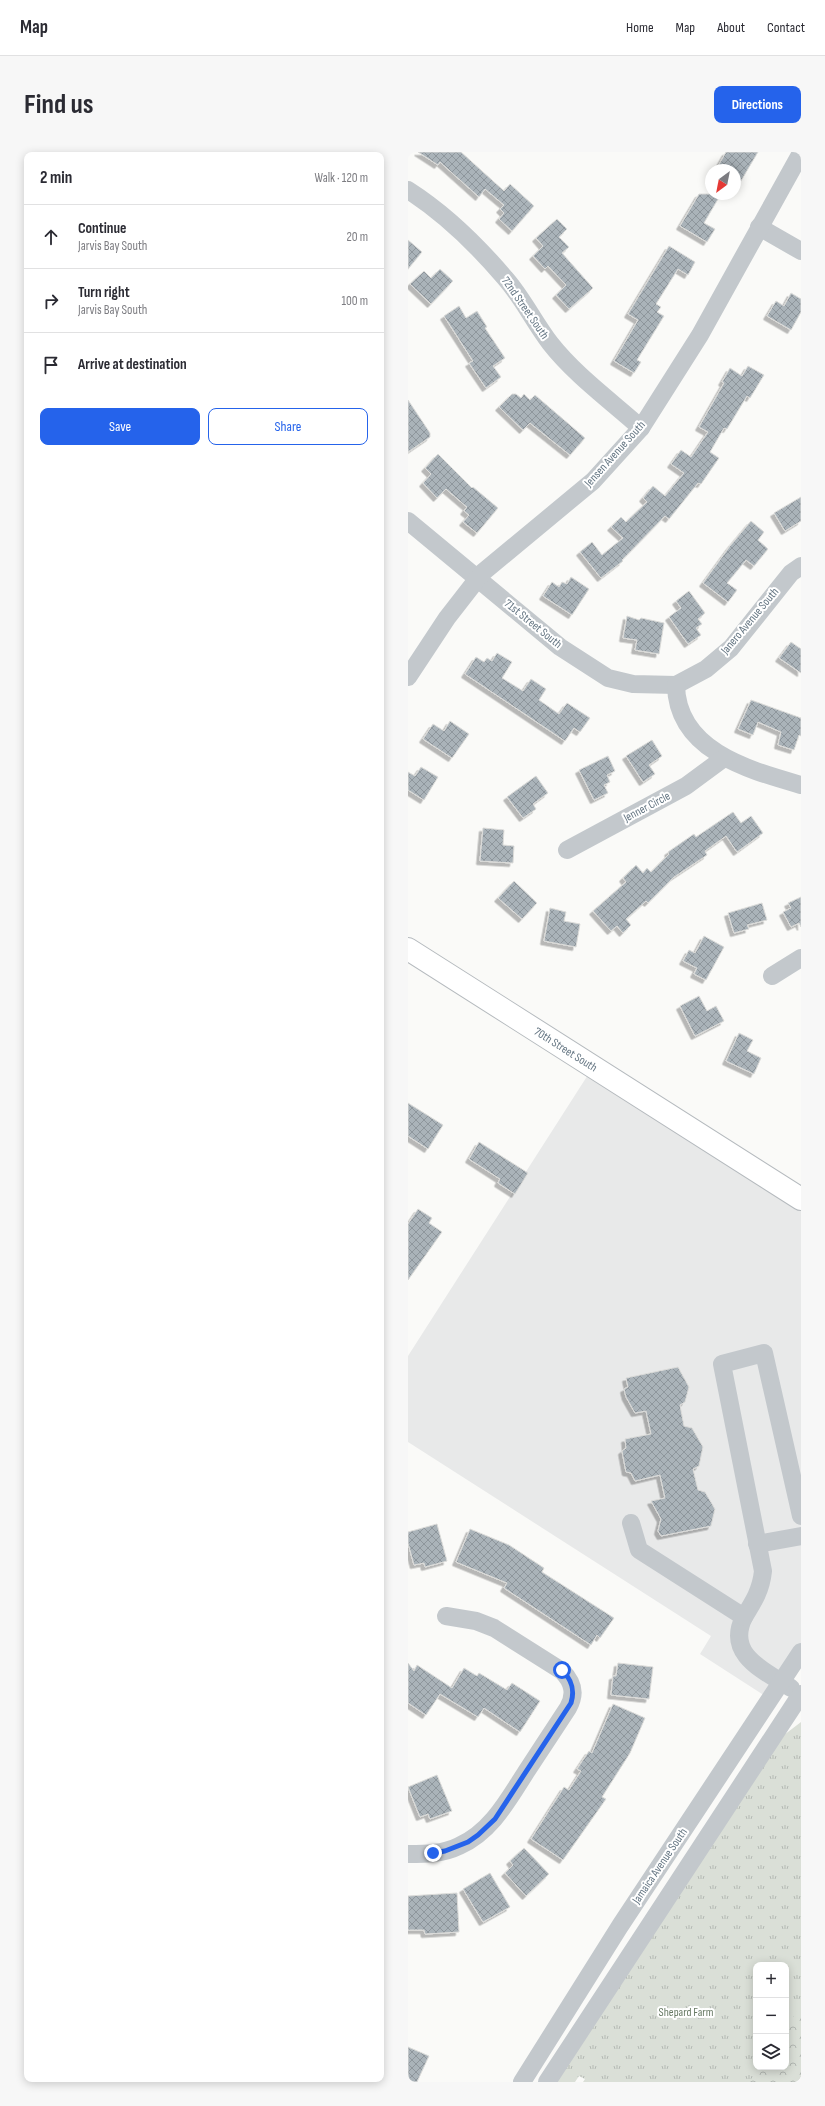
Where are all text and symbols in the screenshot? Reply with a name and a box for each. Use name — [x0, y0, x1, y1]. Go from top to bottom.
text: Map — [20, 16, 48, 39]
text: Home — [626, 19, 654, 36]
text: Map — [676, 19, 695, 36]
text: About — [717, 19, 745, 36]
text: Contact — [767, 19, 805, 36]
button: Directions — [714, 86, 801, 123]
text: Find us — [24, 88, 93, 121]
north arrow — [705, 164, 741, 200]
text: 2 min — [40, 168, 72, 188]
text: Walk · 120 m — [315, 170, 368, 186]
text: Continue — [78, 219, 127, 238]
icon: ahead — [40, 226, 62, 248]
text: 20 m — [346, 229, 368, 245]
text: Jarvis Bay South — [78, 238, 147, 254]
street label: 72nd Street South — [498, 274, 552, 342]
text: Turn right — [78, 283, 130, 302]
icon: right — [40, 290, 62, 312]
text: 100 m — [341, 293, 368, 309]
text: Jarvis Bay South — [78, 302, 147, 318]
icon: arrive — [40, 354, 62, 376]
text: Arrive at destination — [78, 355, 187, 374]
button: Save — [40, 408, 200, 445]
button: Share — [208, 408, 368, 445]
street label: Jensen Avenue South — [581, 418, 649, 491]
street label: Janero Avenue South — [717, 585, 782, 658]
street label: 71st Street South — [501, 596, 565, 652]
street label: Jenner Circle — [620, 788, 673, 826]
street label: 70th Street South — [531, 1024, 600, 1075]
route start — [553, 1661, 571, 1679]
street label: Jamaica Avenue South — [629, 1825, 691, 1908]
route end — [424, 1844, 442, 1862]
map controls — [753, 1962, 789, 2070]
button: + — [753, 1962, 789, 1998]
button: − — [753, 1998, 789, 2034]
park label: Shepard Farm — [659, 2005, 714, 2020]
button: layers — [753, 2034, 789, 2070]

